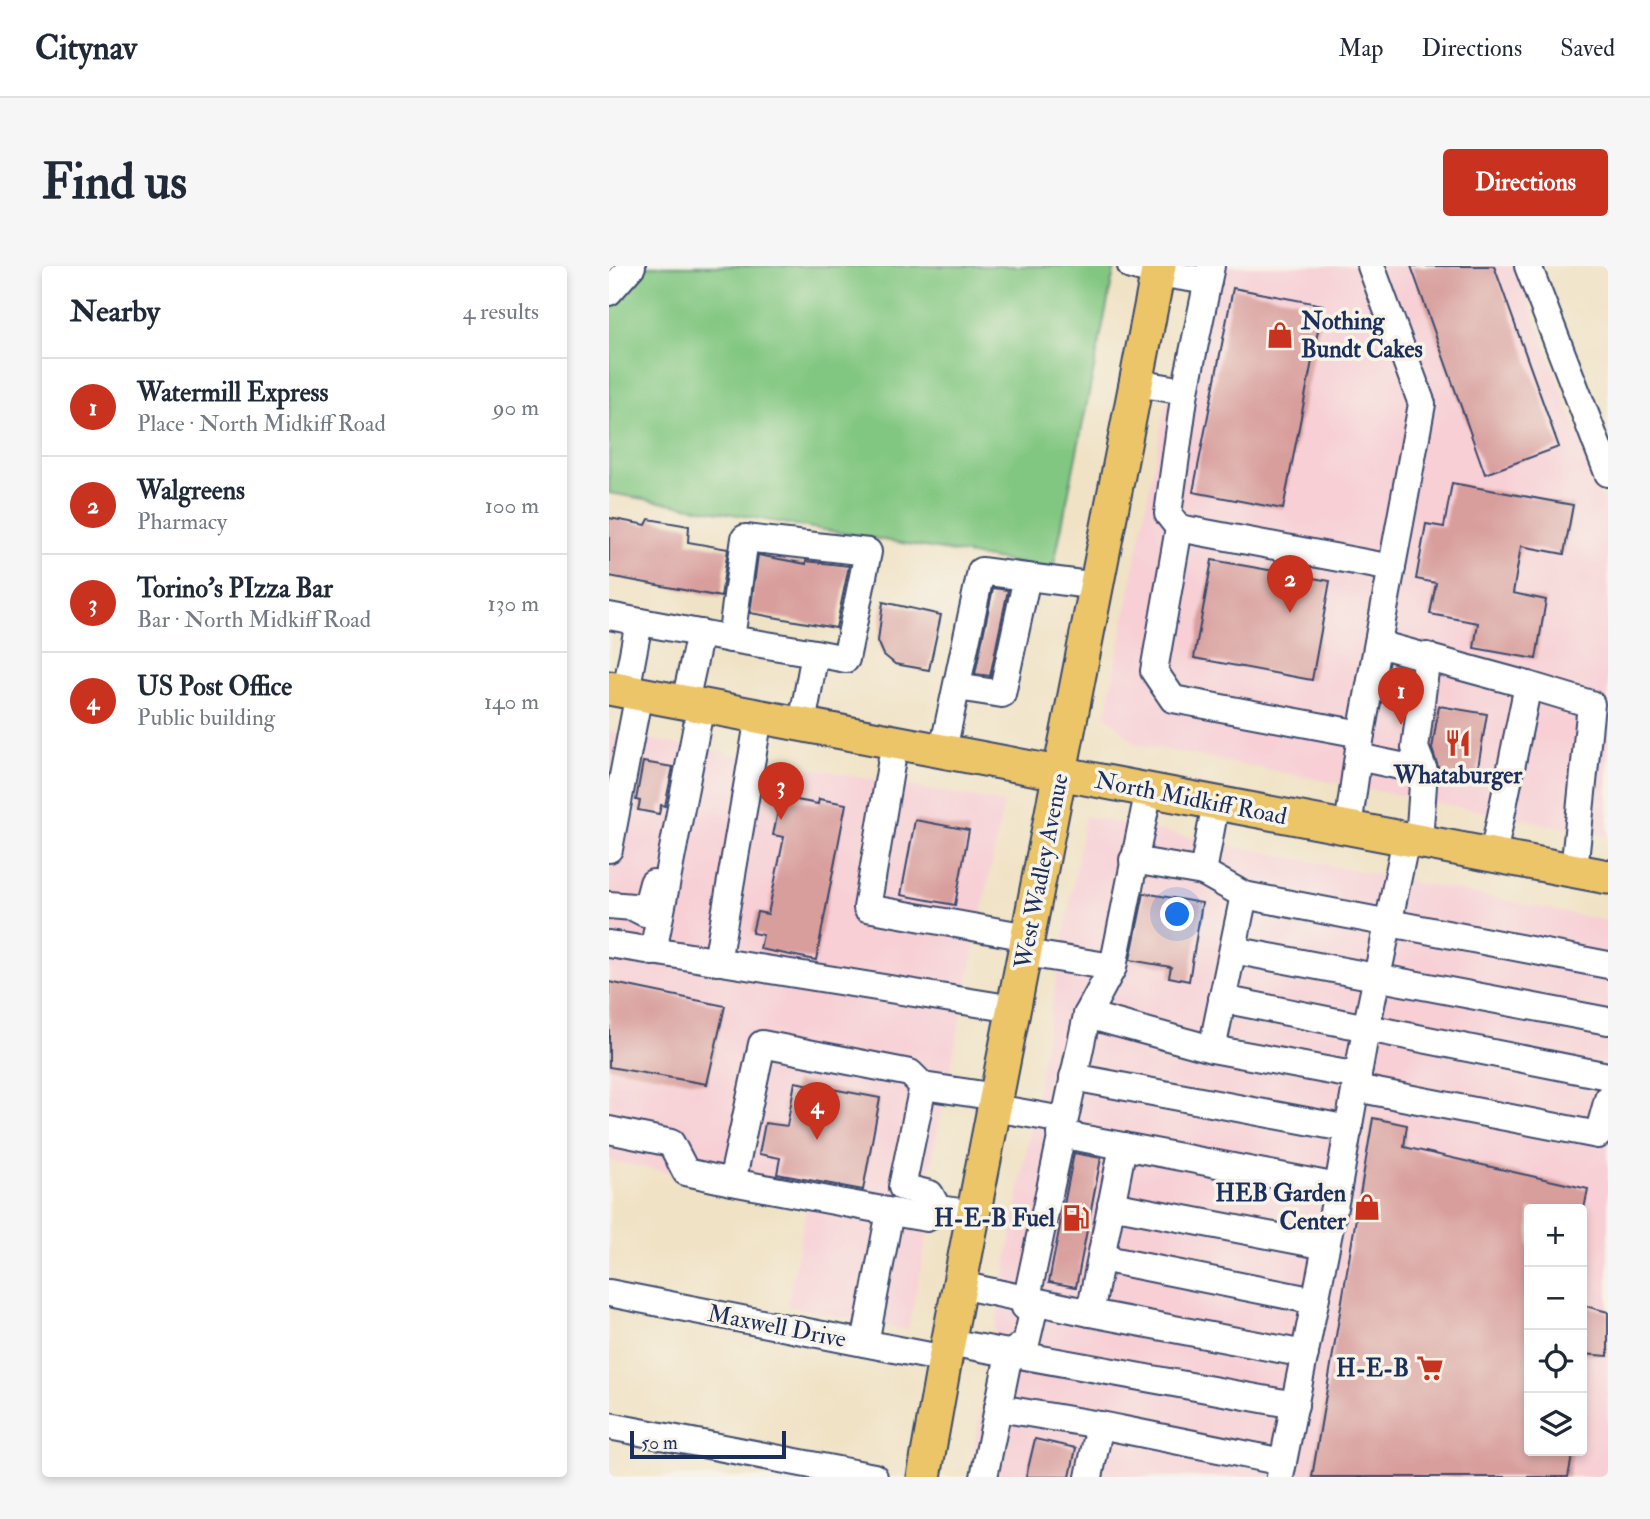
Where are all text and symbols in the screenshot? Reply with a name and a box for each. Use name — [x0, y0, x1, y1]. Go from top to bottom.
text: Citynav — [35, 28, 137, 69]
text: Map — [1338, 33, 1383, 64]
text: Directions — [1421, 33, 1522, 64]
text: Saved — [1560, 33, 1615, 64]
button: Directions — [1443, 149, 1608, 216]
text: Find us — [42, 152, 187, 213]
text: Nearby — [70, 293, 160, 330]
text: 4 results — [463, 297, 539, 326]
place label: Nothing Bundt Cakes — [1300, 306, 1423, 365]
shop icon: Nothing Bundt Cakes — [1265, 320, 1295, 350]
text: Watermill Express — [137, 377, 328, 409]
text: 1 — [89, 393, 97, 422]
text: 90 m — [493, 393, 539, 422]
text: Place · North Midkiff Road — [137, 409, 386, 438]
text: Walgreens — [137, 475, 245, 507]
text: 2 — [87, 491, 99, 520]
text: 100 m — [485, 491, 539, 520]
text: Pharmacy — [137, 507, 227, 536]
pin: 2 — [1267, 555, 1313, 613]
text: Torino's PIzza Bar — [137, 573, 333, 605]
text: 3 — [89, 589, 97, 618]
text: 130 m — [487, 589, 539, 618]
text: Bar · North Midkiff Road — [137, 605, 371, 634]
pin: 1 — [1378, 667, 1424, 725]
text: US Post Office — [137, 671, 292, 703]
text: 4 — [87, 687, 99, 716]
text: 140 m — [484, 687, 539, 716]
text: Public building — [137, 703, 275, 732]
restaurant icon: Whataburger — [1443, 728, 1473, 758]
place label: Whataburger — [1393, 760, 1523, 791]
pin: 3 — [758, 762, 804, 820]
street label: North Midkiff Road — [1092, 765, 1290, 832]
street label: West Wadley Avenue — [1007, 771, 1076, 972]
your location — [1160, 897, 1194, 931]
pin: 4 — [794, 1082, 840, 1140]
place label: HEB Garden Center — [1215, 1178, 1347, 1237]
shop icon: HEB Garden Center — [1352, 1192, 1382, 1222]
place label: H-E-B Fuel — [934, 1203, 1056, 1234]
fuel station icon: H-E-B Fuel — [1061, 1203, 1091, 1233]
map controls — [1524, 1204, 1587, 1456]
button: + — [1524, 1204, 1587, 1267]
button: − — [1524, 1267, 1587, 1330]
street label: Maxwell Drive — [705, 1298, 849, 1355]
button: locate — [1524, 1330, 1587, 1393]
place label: H-E-B — [1336, 1353, 1409, 1384]
supermarket icon: H-E-B — [1415, 1353, 1445, 1383]
button: layers — [1524, 1393, 1587, 1456]
scale bar — [630, 1428, 786, 1460]
text: 50 m — [641, 1431, 678, 1455]

